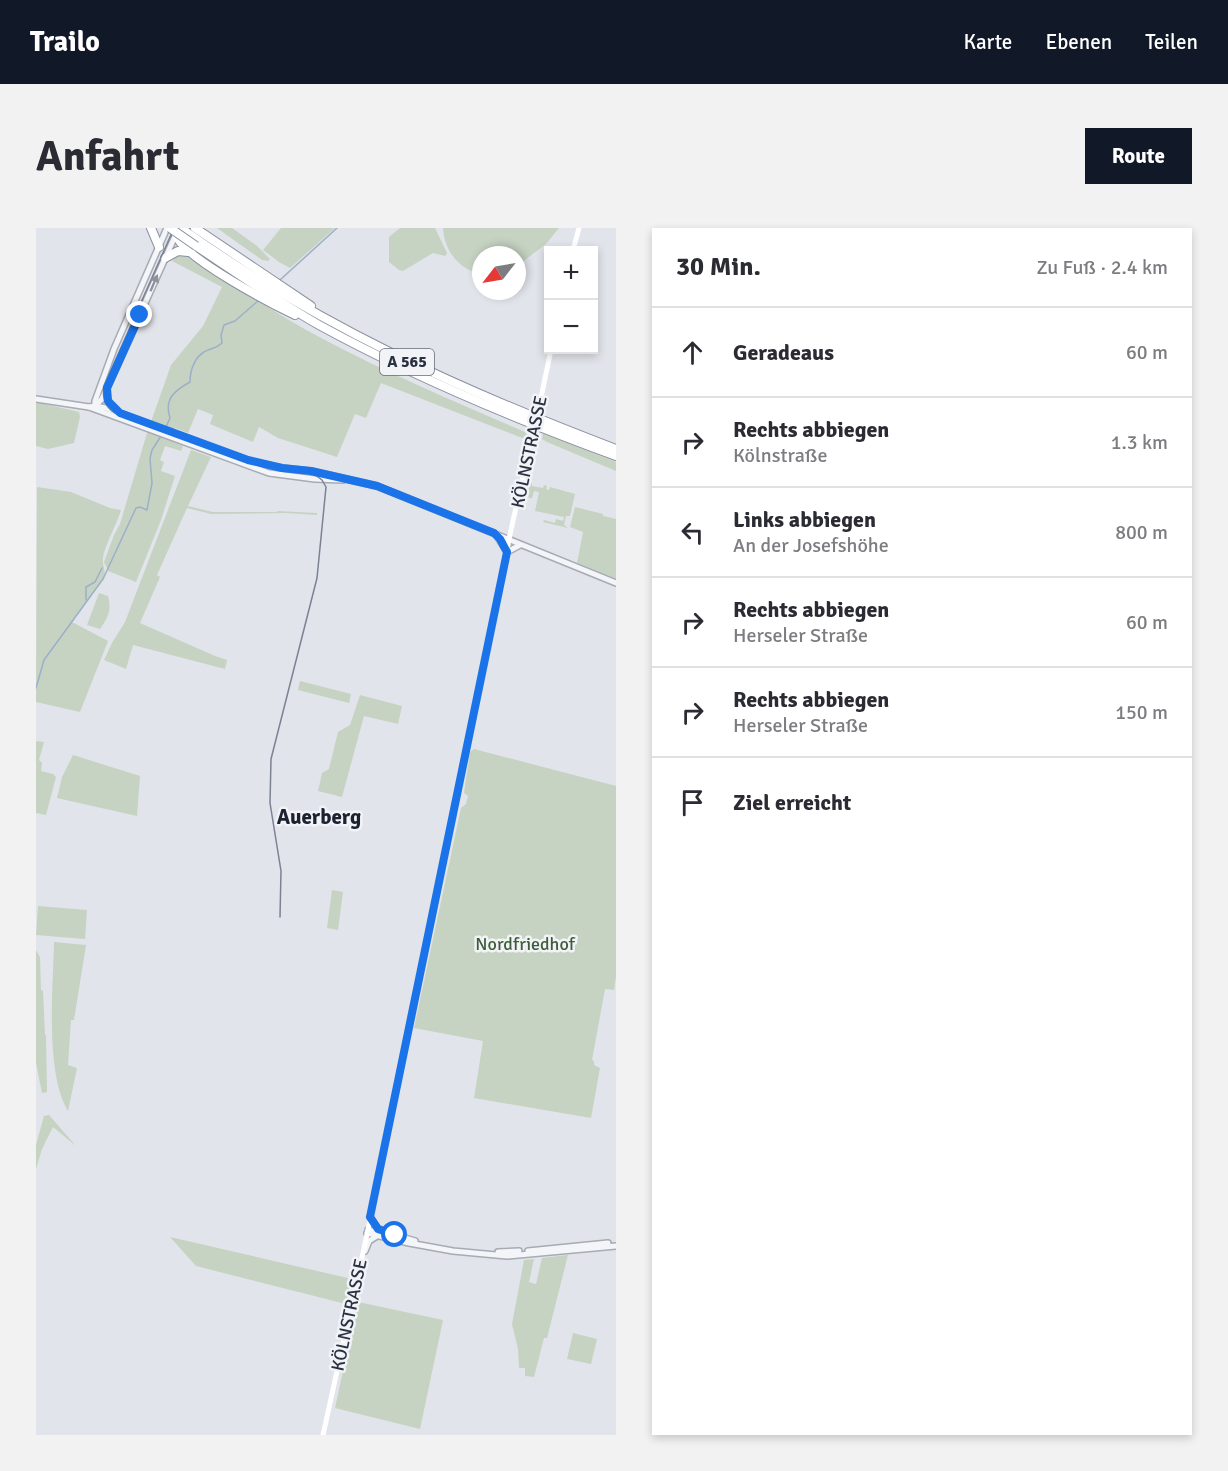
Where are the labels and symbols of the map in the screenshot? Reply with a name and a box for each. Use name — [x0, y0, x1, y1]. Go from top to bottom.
north arrow — [472, 246, 526, 300]
one-way arrow — [149, 273, 159, 291]
route end — [126, 301, 152, 327]
road number: A 565 — [380, 349, 434, 375]
street label: KÖLNSTRASSE — [506, 394, 552, 510]
district label: Auerberg — [277, 804, 361, 830]
park label: Nordfriedhof — [475, 933, 576, 955]
route start — [381, 1221, 407, 1247]
street label: KÖLNSTRASSE — [326, 1257, 372, 1373]

